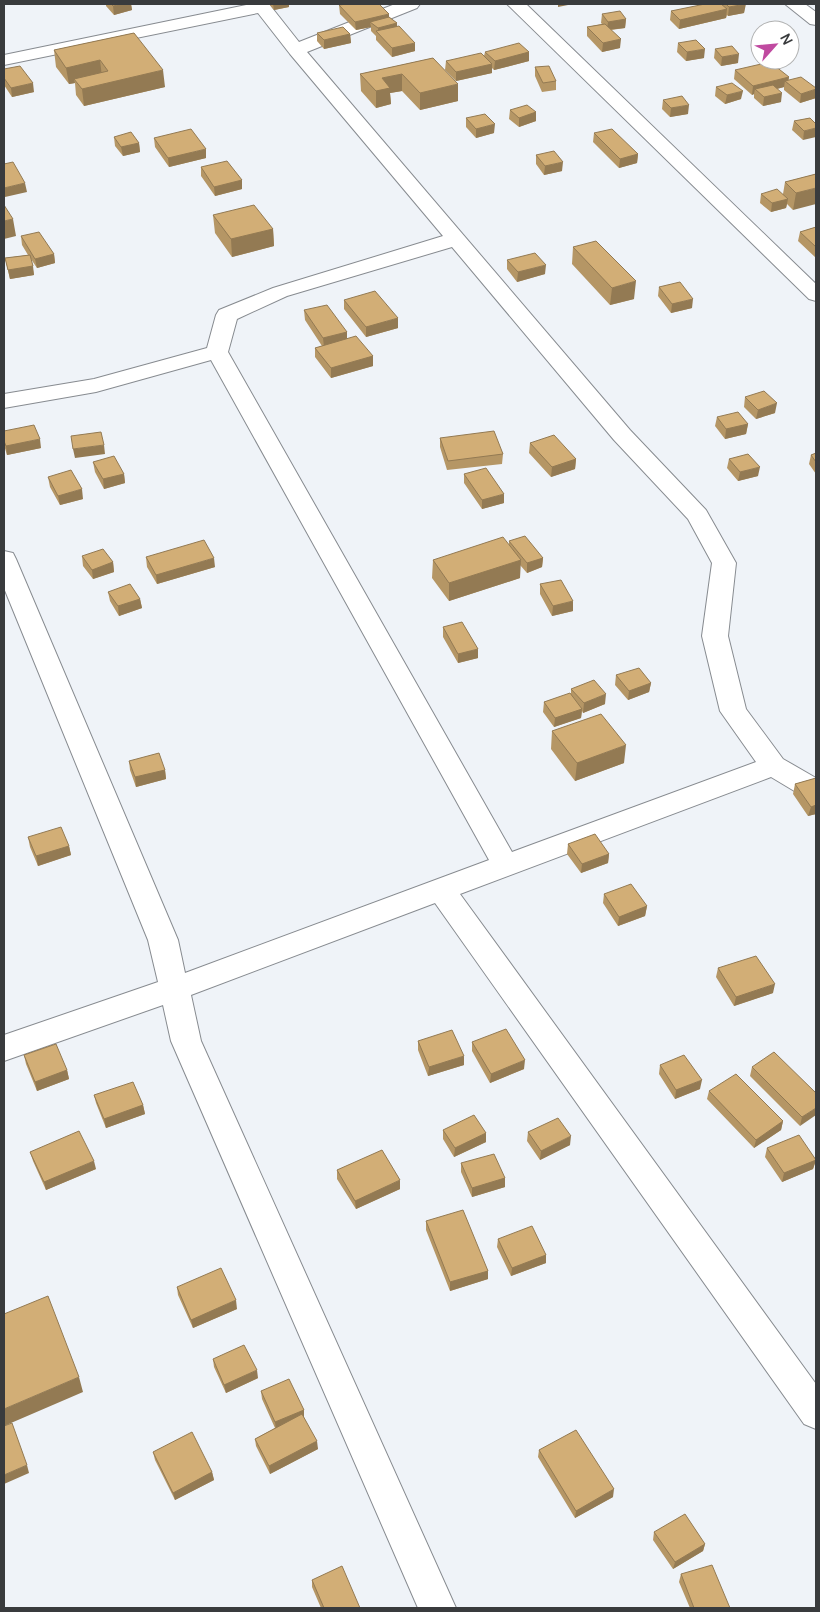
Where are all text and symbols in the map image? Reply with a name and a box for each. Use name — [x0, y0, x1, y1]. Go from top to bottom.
north arrow — [750, 20, 800, 70]
text: N — [776, 30, 798, 48]

